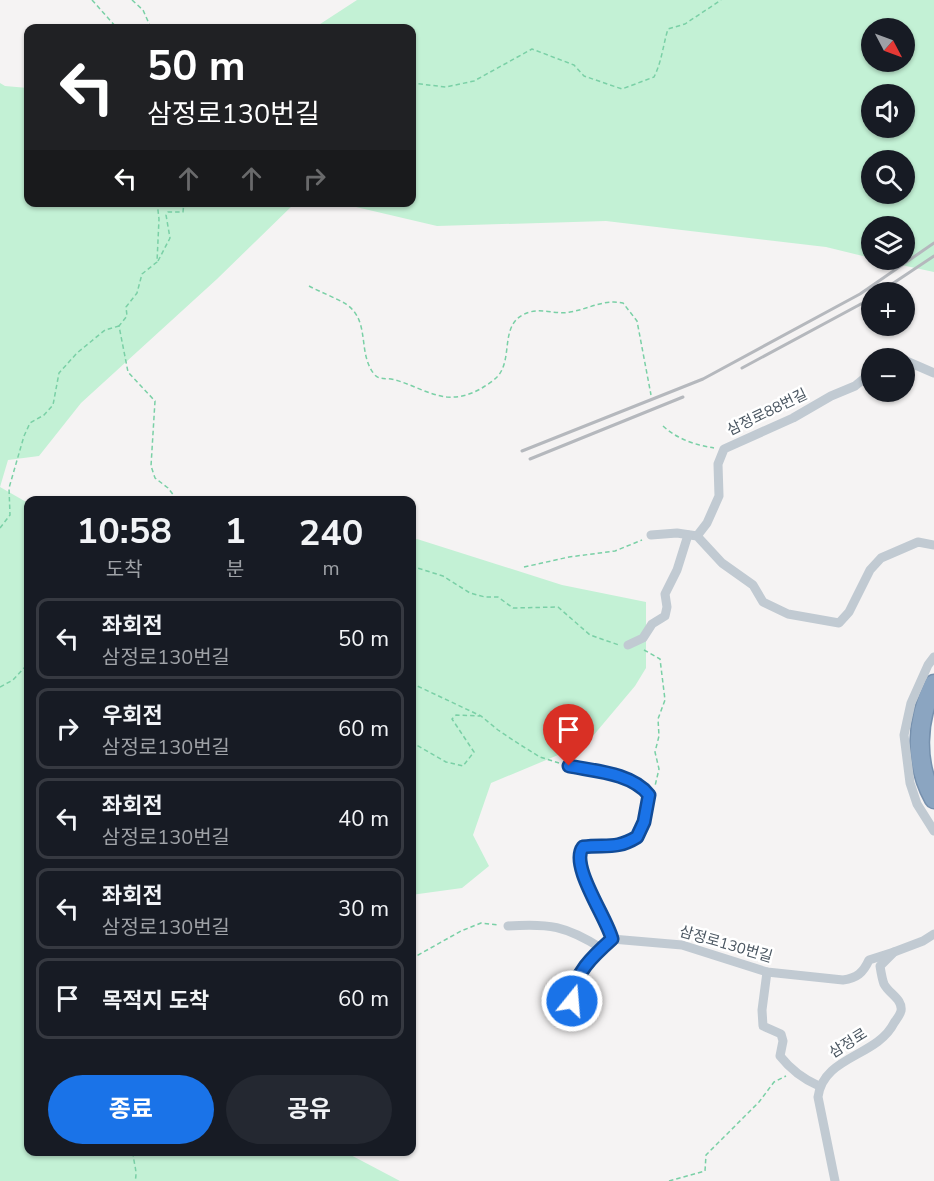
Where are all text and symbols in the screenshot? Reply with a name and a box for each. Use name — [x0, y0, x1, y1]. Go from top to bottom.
north arrow — [861, 18, 915, 72]
map controls — [861, 18, 915, 402]
text: 50 m — [147, 38, 246, 95]
icon: left — [48, 48, 126, 126]
button: sound — [861, 84, 915, 138]
text: 삼정로130번길 — [147, 96, 320, 133]
button: search — [861, 150, 915, 204]
icon: left — [109, 162, 142, 195]
icon: ahead — [172, 162, 205, 195]
icon: ahead — [235, 162, 268, 195]
icon: right — [298, 162, 331, 195]
button: layers — [861, 216, 915, 270]
button: + — [861, 282, 915, 336]
button: − — [861, 348, 915, 402]
street label: 삼정로88번길 — [724, 384, 810, 440]
text: 10:58 — [77, 507, 172, 556]
text: 1 — [224, 507, 246, 556]
text: 240 — [299, 509, 363, 558]
text: m — [322, 555, 340, 582]
text: 도착 — [106, 556, 143, 583]
text: 분 — [226, 556, 244, 583]
text: 좌회전 — [102, 611, 163, 641]
icon: left — [51, 622, 84, 655]
text: 50 m — [338, 624, 389, 654]
text: 삼정로130번길 — [102, 644, 230, 671]
text: 우회전 — [102, 701, 163, 731]
pin — [543, 704, 594, 766]
icon: right — [51, 712, 84, 745]
icon: arrive — [552, 713, 585, 746]
text: 60 m — [338, 714, 389, 744]
text: 삼정로130번길 — [102, 734, 230, 761]
text: 좌회전 — [102, 791, 163, 821]
icon: left — [51, 802, 84, 835]
text: 40 m — [338, 804, 389, 834]
text: 삼정로130번길 — [102, 824, 230, 851]
text: 좌회전 — [102, 881, 163, 911]
icon: left — [51, 892, 84, 925]
text: 30 m — [338, 894, 389, 924]
text: 삼정로130번길 — [102, 914, 230, 941]
street label: 삼정로130번길 — [677, 921, 775, 967]
position arrow — [540, 969, 604, 1033]
icon: arrive — [51, 982, 84, 1015]
text: 60 m — [338, 984, 389, 1014]
text: 목적지 도착 — [102, 986, 209, 1016]
street label: 삼정로 — [825, 1024, 871, 1062]
button: 종료 — [48, 1075, 214, 1144]
button: 공유 — [226, 1075, 392, 1144]

